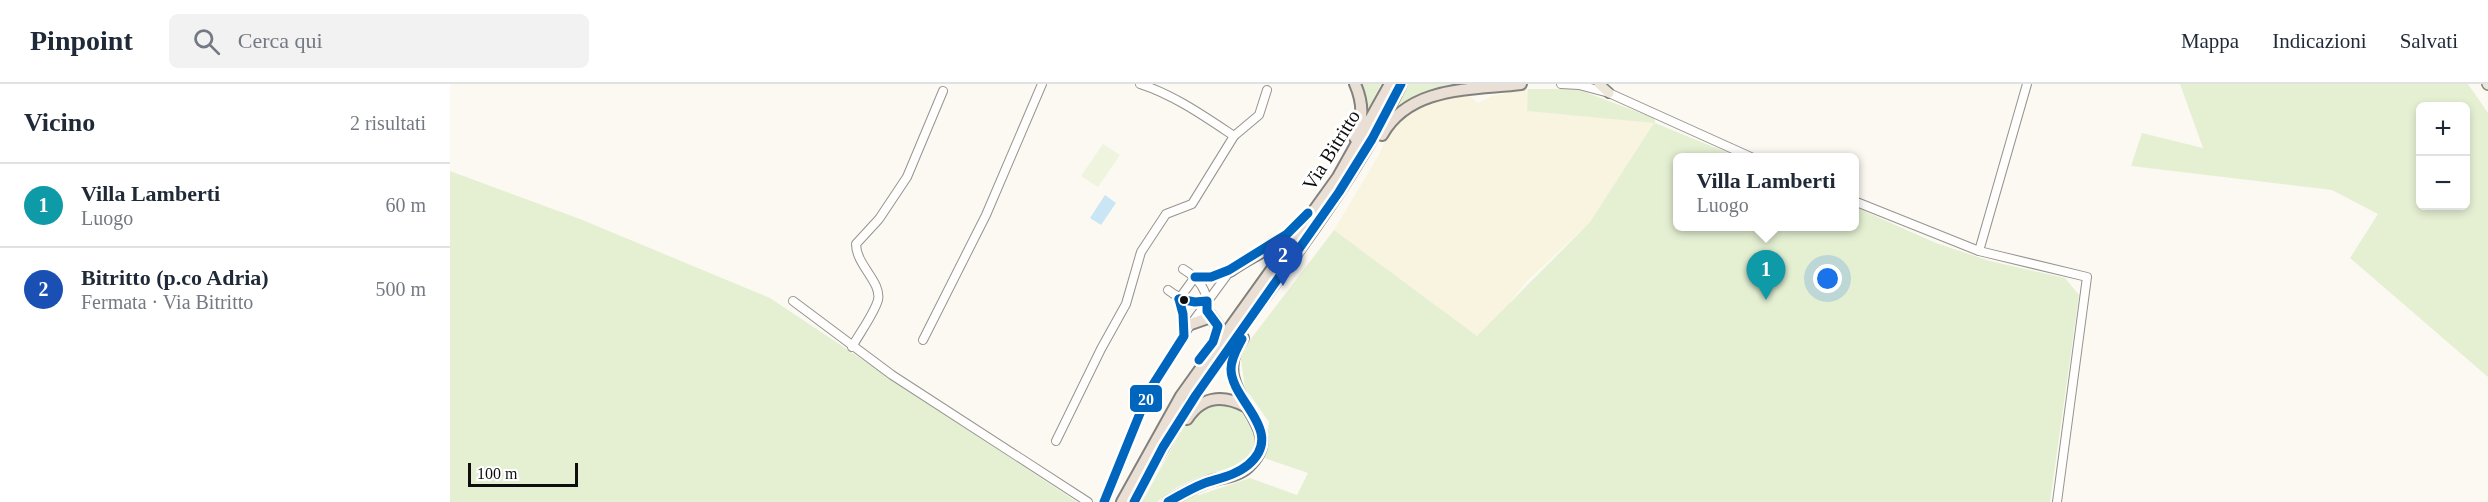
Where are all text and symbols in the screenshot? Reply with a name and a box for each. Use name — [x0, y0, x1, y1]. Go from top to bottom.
search box — [169, 14, 589, 68]
text: Pinpoint — [30, 25, 133, 56]
icon: search — [190, 25, 223, 58]
text: Cerca qui — [238, 28, 323, 53]
text: Mappa — [2181, 29, 2239, 53]
text: Indicazioni — [2272, 29, 2367, 53]
text: Salvati — [2400, 29, 2458, 53]
map controls — [2416, 102, 2470, 210]
button: + — [2416, 102, 2470, 156]
street label: Via Bitritto — [1298, 106, 1364, 194]
text: Vicino — [24, 108, 95, 137]
text: 2 risultati — [350, 112, 426, 134]
popup — [1673, 153, 1859, 231]
button: − — [2416, 156, 2470, 210]
text: Villa Lamberti — [1696, 168, 1836, 193]
text: Villa Lamberti — [81, 181, 220, 206]
text: 1 — [39, 194, 49, 216]
text: 60 m — [385, 194, 426, 216]
text: Luogo — [1696, 194, 1749, 216]
text: Luogo — [81, 207, 133, 229]
pin: 2 — [1264, 236, 1302, 286]
pin: 1 — [1746, 250, 1786, 300]
your location — [1813, 264, 1842, 293]
text: Bitritto (p.co Adria) — [81, 265, 269, 290]
text: 2 — [39, 278, 49, 300]
text: 500 m — [375, 278, 426, 300]
text: Fermata · Via Bitritto — [81, 291, 253, 313]
unlabelled marker — [1178, 294, 1190, 306]
line badge: 20 — [1129, 384, 1163, 413]
text: 20 — [1138, 391, 1154, 408]
scale bar — [468, 460, 578, 488]
text: 100 m — [477, 465, 517, 482]

